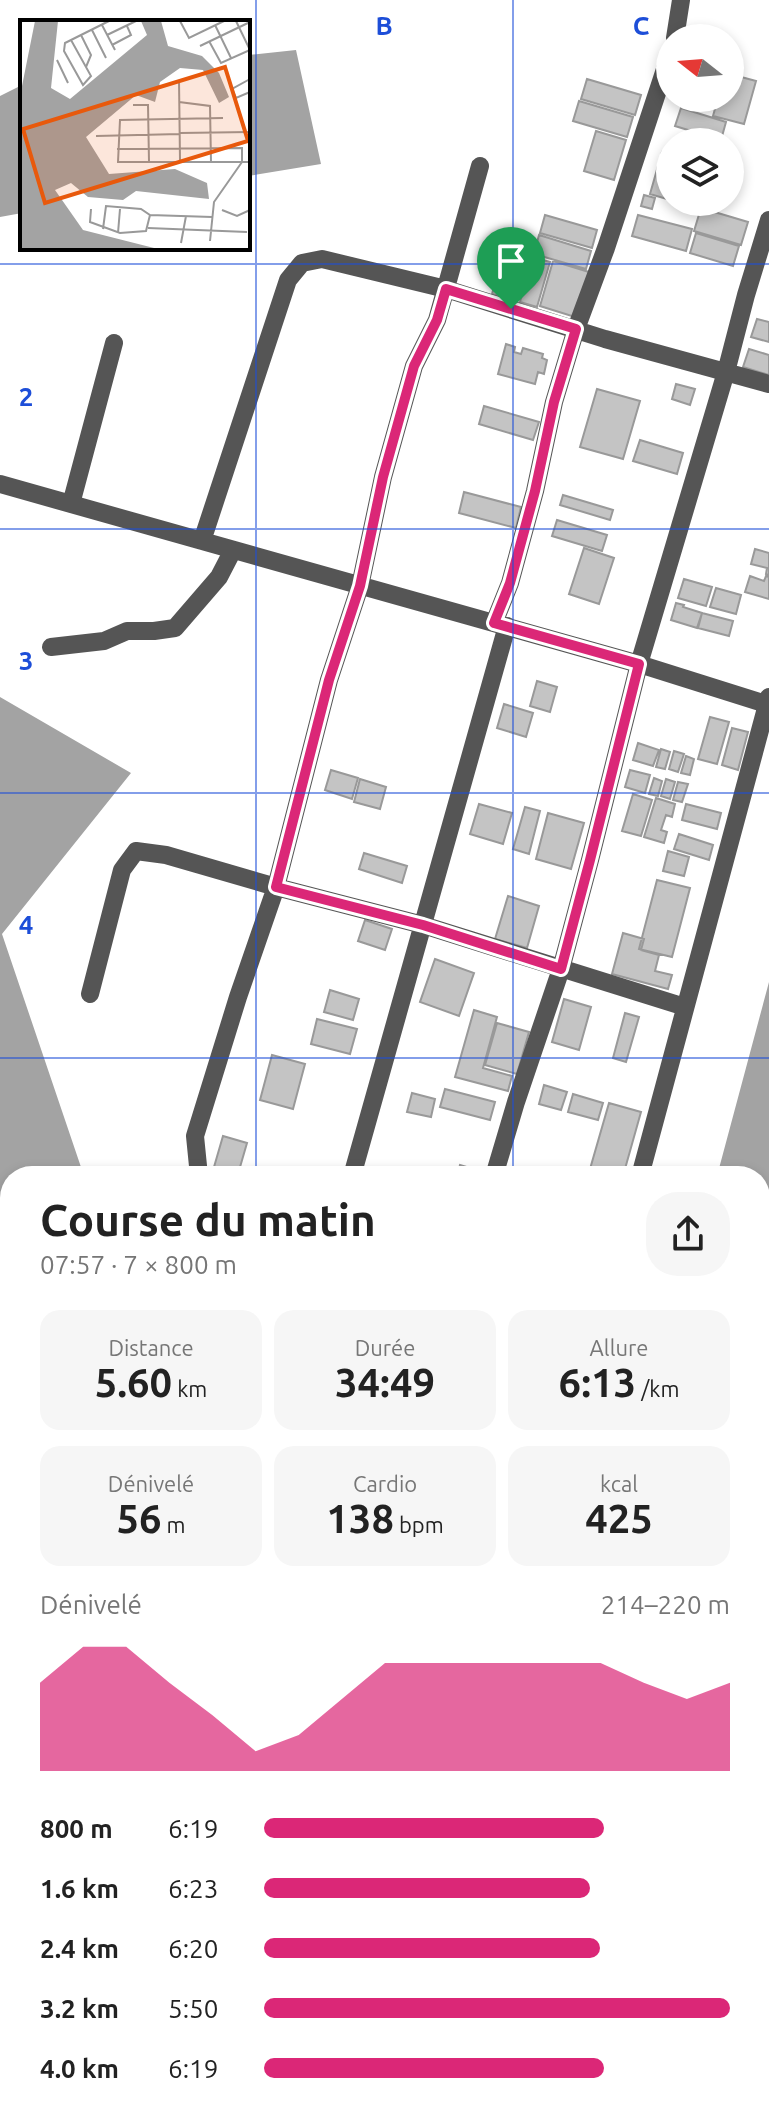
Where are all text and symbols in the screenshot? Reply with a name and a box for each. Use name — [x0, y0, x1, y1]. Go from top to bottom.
text: B — [375, 11, 393, 40]
text: C — [633, 11, 650, 40]
inset map — [20, 20, 250, 250]
north arrow — [656, 24, 744, 112]
map controls — [656, 24, 744, 216]
button: layers — [656, 128, 744, 216]
pin — [477, 227, 545, 309]
icon: arrive — [489, 239, 533, 283]
text: 2 — [19, 382, 33, 411]
text: 3 — [19, 646, 33, 675]
text: 4 — [19, 910, 33, 939]
button: share — [646, 1192, 730, 1276]
text: Course du matin — [40, 1195, 376, 1244]
text: 07:57 · 7 × 800 m — [40, 1250, 237, 1279]
text: Distance — [108, 1335, 194, 1360]
text: Durée — [355, 1335, 415, 1360]
text: Allure — [590, 1335, 648, 1360]
text: 5.60 — [95, 1360, 172, 1405]
text: 34:49 — [335, 1360, 435, 1405]
text: 6:13 — [559, 1360, 636, 1405]
text: km — [172, 1376, 207, 1401]
text: /km — [636, 1376, 679, 1401]
text: Dénivelé — [108, 1471, 194, 1496]
text: Cardio — [353, 1471, 417, 1496]
text: kcal — [600, 1471, 638, 1496]
text: 56 — [116, 1496, 162, 1541]
text: 138 — [326, 1496, 394, 1541]
text: 425 — [585, 1496, 653, 1541]
text: m — [162, 1512, 186, 1537]
text: bpm — [394, 1512, 444, 1537]
text: Dénivelé — [40, 1590, 142, 1619]
text: 214–220 m — [601, 1590, 730, 1619]
text: 800 m — [40, 1814, 113, 1843]
text: 6:19 — [168, 1814, 218, 1843]
text: 1.6 km — [40, 1874, 119, 1903]
text: 6:23 — [168, 1874, 218, 1903]
text: 2.4 km — [40, 1934, 119, 1963]
text: 6:20 — [168, 1934, 218, 1963]
text: 3.2 km — [40, 1994, 119, 2023]
text: 5:50 — [168, 1994, 218, 2023]
text: 4.0 km — [40, 2054, 119, 2083]
text: 6:19 — [168, 2054, 218, 2083]

